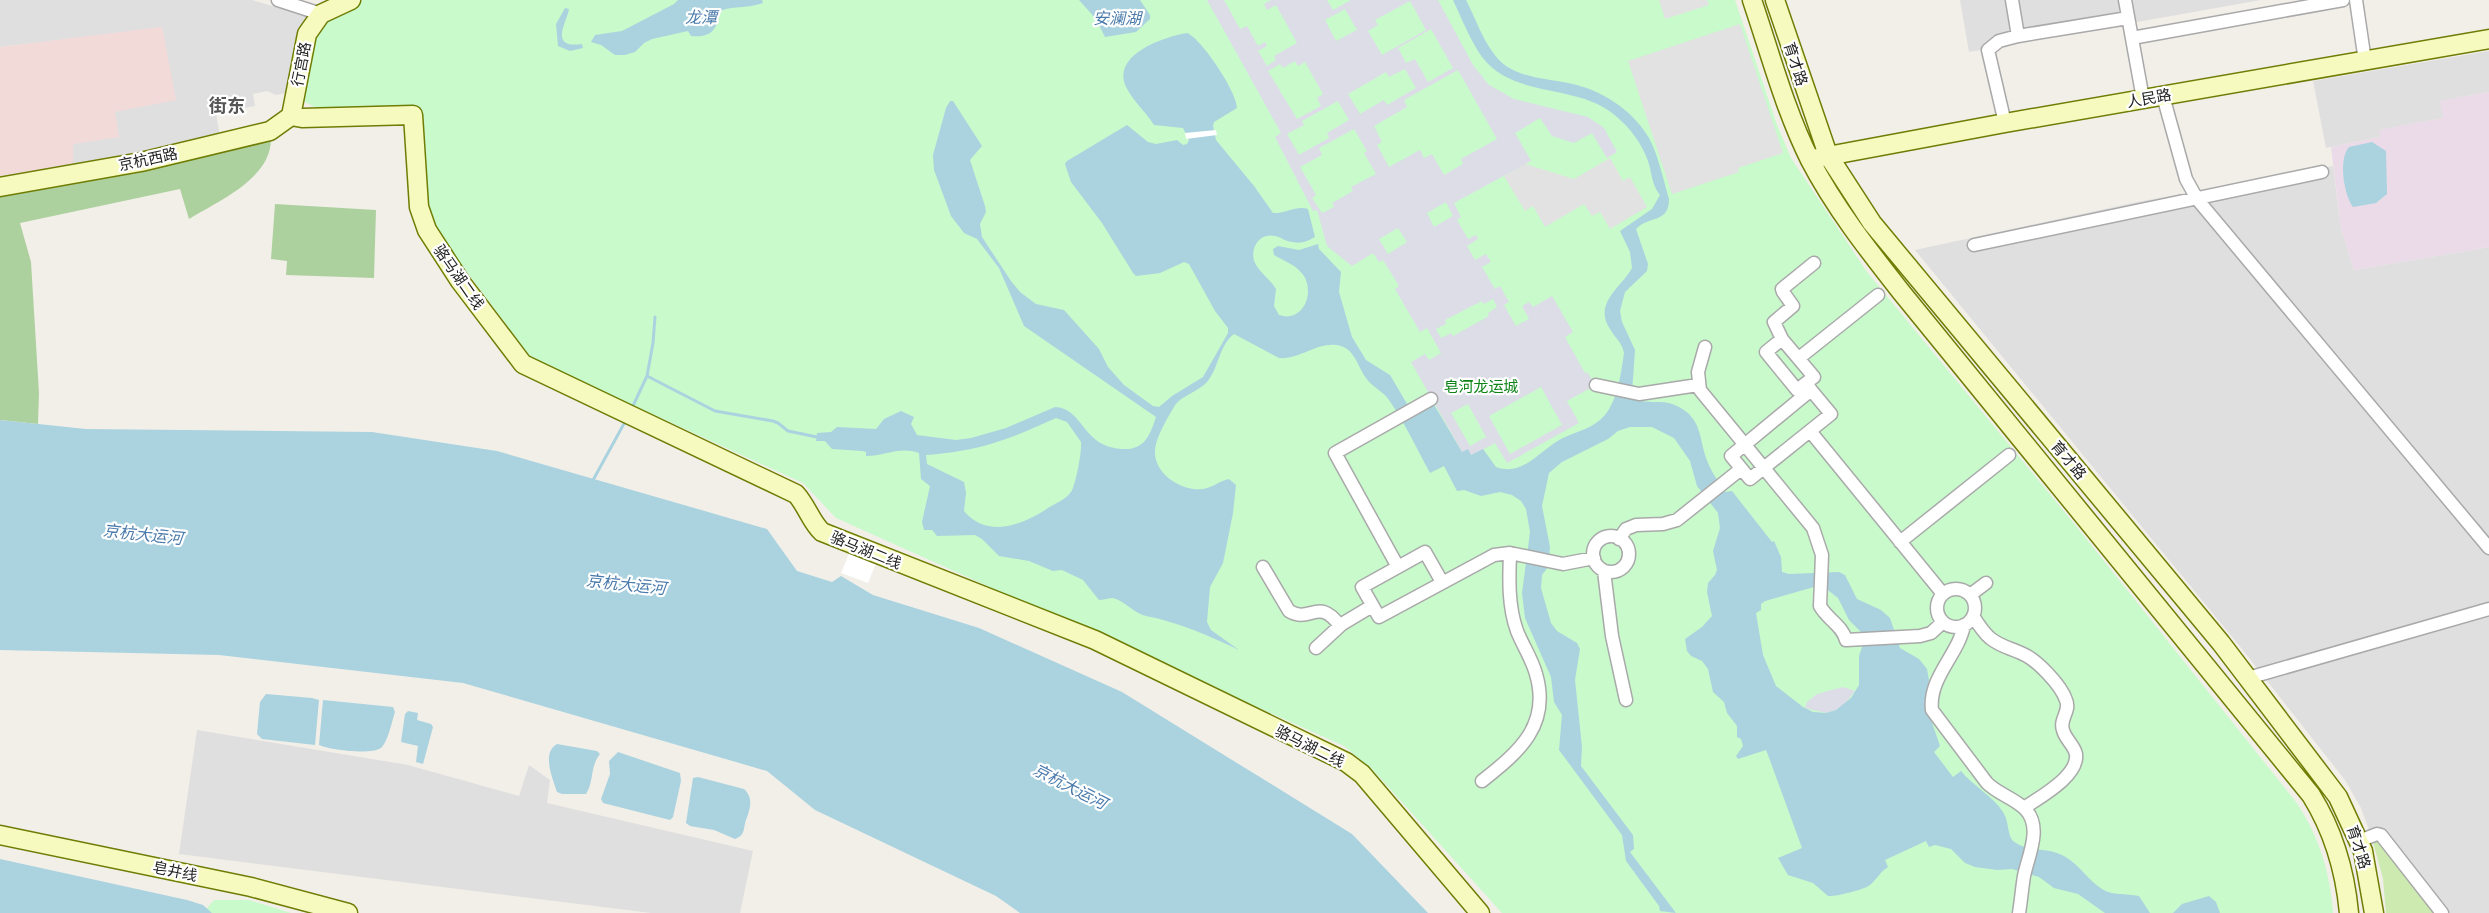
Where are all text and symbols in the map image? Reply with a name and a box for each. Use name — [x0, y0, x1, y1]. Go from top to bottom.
water label: 龙潭 — [685, 6, 720, 28]
water label: 安澜湖 — [1093, 7, 1144, 29]
street label: 育才路 — [1779, 39, 1813, 89]
street label: 行宫路 — [286, 40, 316, 88]
street label: 人民路 — [2125, 84, 2173, 112]
district label: 街东 — [209, 93, 245, 117]
street label: 京杭西路 — [116, 142, 180, 176]
street label: 骆马湖二线 — [429, 240, 489, 314]
park label: 皂河龙运城 — [1443, 376, 1519, 397]
street label: 育才路 — [2046, 436, 2092, 484]
water label: 京杭大运河 — [102, 519, 187, 549]
street label: 骆马湖二线 — [827, 526, 905, 574]
water label: 京杭大运河 — [585, 569, 670, 599]
street label: 骆马湖二线 — [1272, 720, 1348, 772]
water label: 京杭大运河 — [1029, 758, 1113, 815]
street label: 育才路 — [2342, 822, 2376, 872]
street label: 皂井线 — [151, 856, 199, 886]

